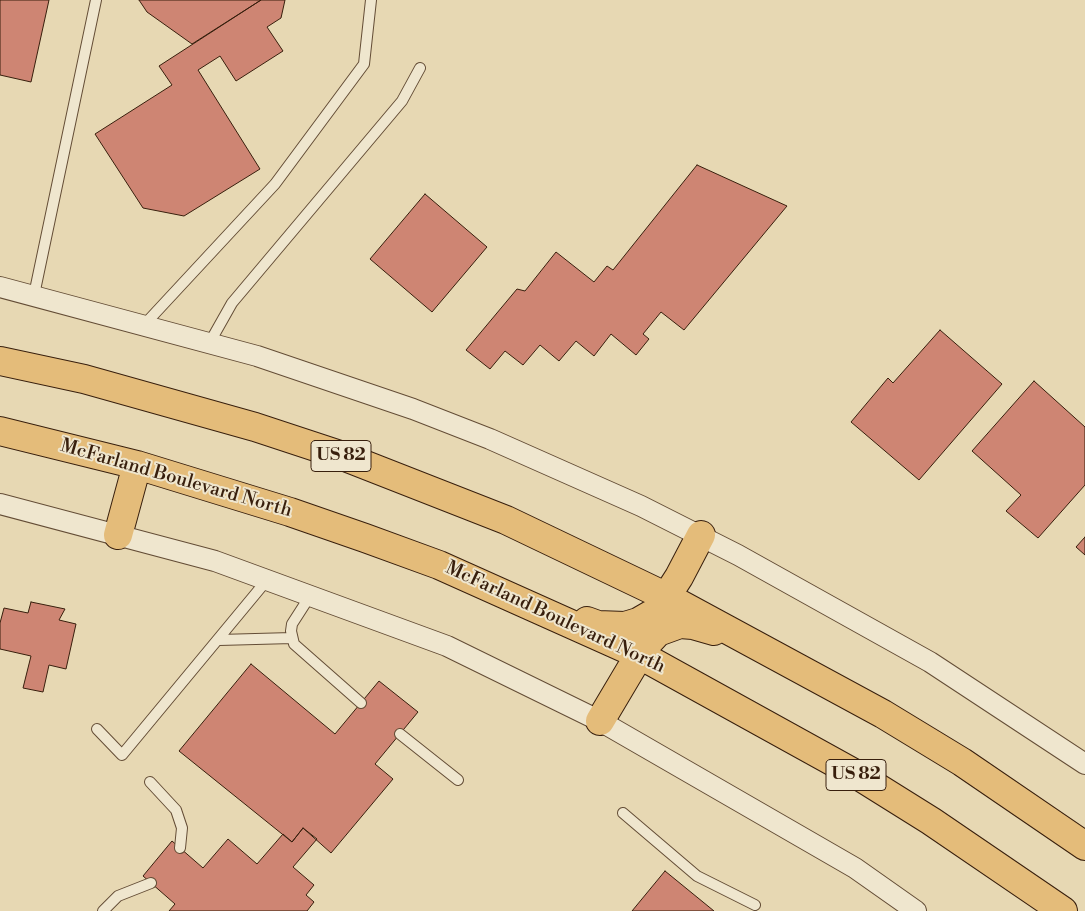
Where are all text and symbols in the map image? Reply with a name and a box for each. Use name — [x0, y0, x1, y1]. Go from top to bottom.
street label: McFarland Boulevard North — [58, 435, 294, 523]
road number: US 82 — [311, 441, 371, 472]
street label: McFarland Boulevard North — [441, 557, 669, 679]
road number: US 82 — [826, 760, 886, 790]

